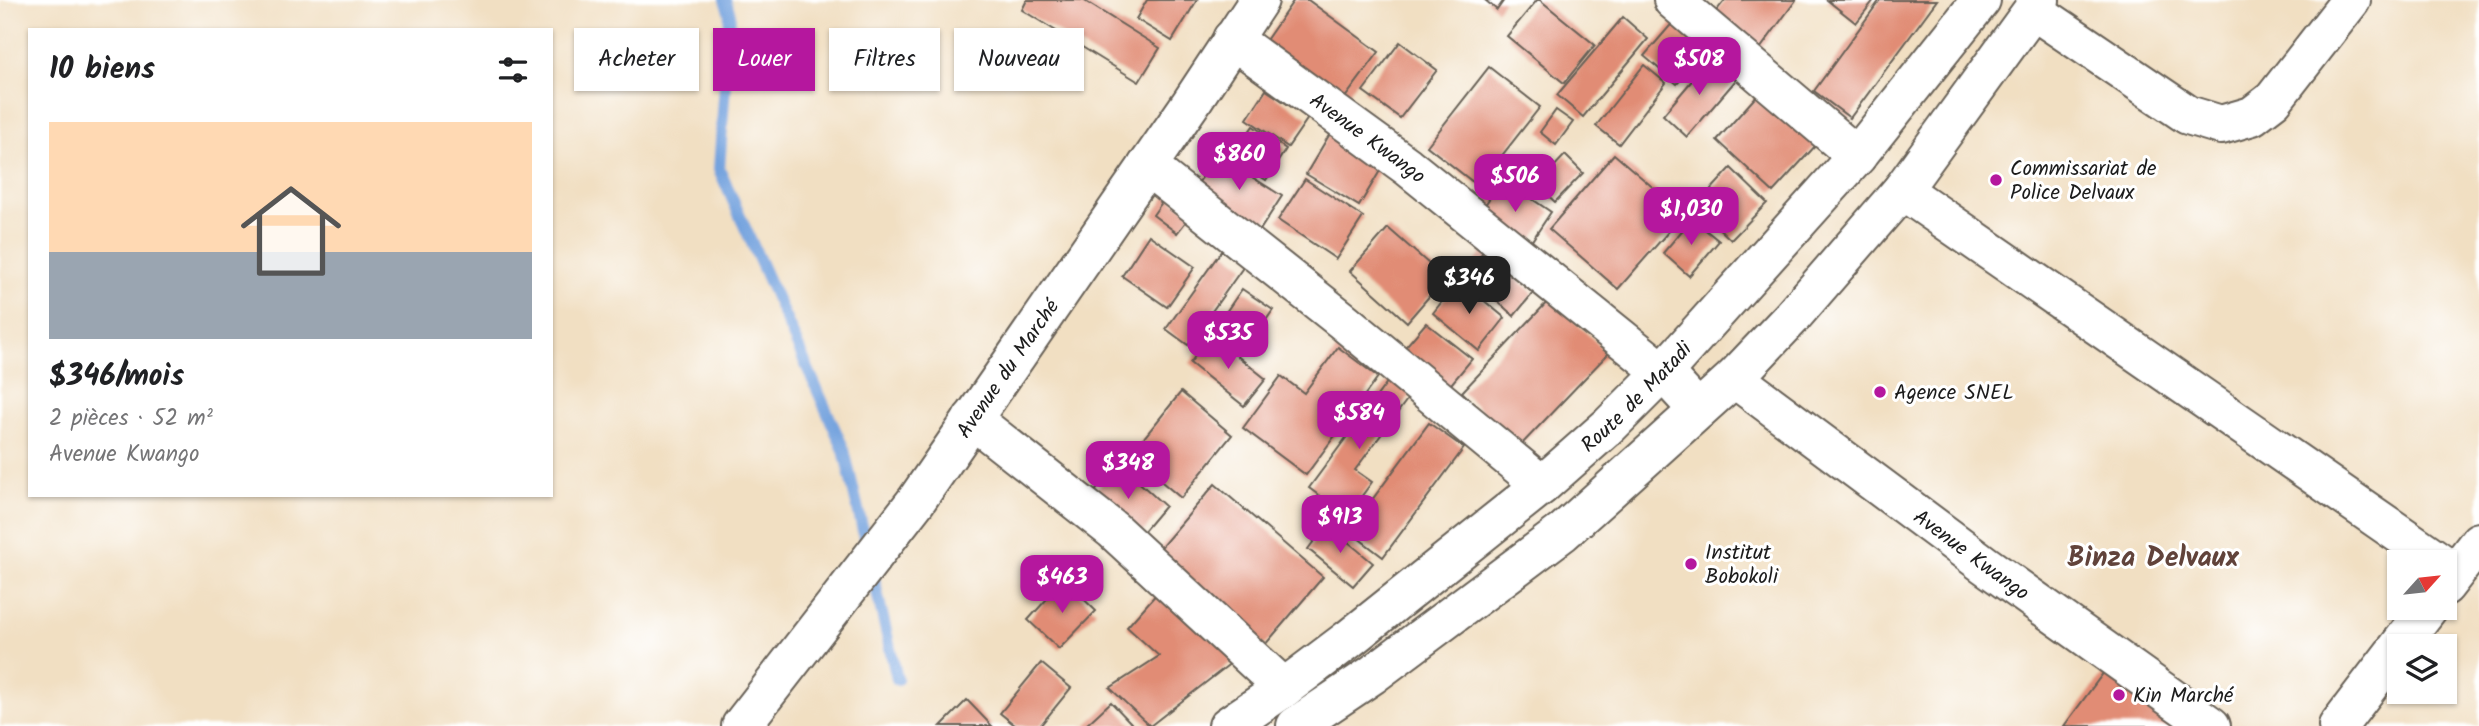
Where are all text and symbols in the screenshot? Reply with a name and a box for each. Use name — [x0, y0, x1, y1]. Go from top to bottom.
chip: Acheter — [574, 28, 699, 91]
chip: Louer — [713, 28, 815, 91]
chip: Filtres — [829, 28, 940, 91]
chip: Nouveau — [954, 28, 1084, 91]
pin: $508 — [1658, 38, 1740, 97]
text: $508 — [1674, 42, 1724, 78]
text: 10 biens — [49, 46, 155, 94]
icon: filters — [494, 51, 532, 89]
street label: Avenue Kwango — [1302, 85, 1432, 193]
pin: $860 — [1198, 132, 1280, 192]
text: $860 — [1213, 137, 1265, 173]
place label: Commissariat de Police Delvaux — [2010, 153, 2157, 210]
pin: $506 — [1474, 154, 1556, 214]
text: $506 — [1490, 159, 1540, 195]
icon: home — [228, 168, 354, 294]
marker: Commissariat de Police Delvaux — [1988, 172, 2004, 188]
pin: $1,030 — [1634, 188, 1748, 247]
text: $1,030 — [1660, 192, 1722, 228]
pin: $346 — [1428, 256, 1510, 316]
text: $346 — [1443, 261, 1495, 297]
street label: Avenue du Marché — [949, 293, 1069, 446]
pin: $535 — [1187, 312, 1269, 371]
text: $535 — [1203, 316, 1253, 352]
street label: Route de Matadi — [1574, 334, 1701, 461]
text: $346/mois — [49, 353, 184, 401]
place label: Agence SNEL — [1894, 377, 2014, 410]
marker: Agence SNEL — [1872, 384, 1888, 400]
pin: $584 — [1318, 392, 1400, 451]
text: $584 — [1333, 396, 1385, 432]
text: 2 pièces · 52 m² — [49, 401, 213, 437]
text: Avenue Kwango — [49, 437, 199, 473]
pin: $348 — [1087, 442, 1169, 501]
text: $348 — [1102, 446, 1154, 482]
pin: $913 — [1299, 496, 1381, 555]
text: $913 — [1318, 500, 1362, 536]
street label: Avenue Kwango — [1906, 502, 2036, 610]
district label: Binza Delvaux — [2067, 536, 2239, 581]
place label: Institut Bobokoli — [1705, 537, 1779, 594]
north arrow — [2387, 550, 2457, 620]
map controls — [2387, 550, 2457, 704]
pin: $463 — [1021, 556, 1103, 615]
marker: Institut Bobokoli — [1683, 556, 1699, 572]
text: $463 — [1036, 560, 1088, 596]
button: layers — [2387, 634, 2457, 704]
place label: Kin Marché — [2133, 680, 2234, 713]
marker: Kin Marché — [2111, 687, 2127, 703]

